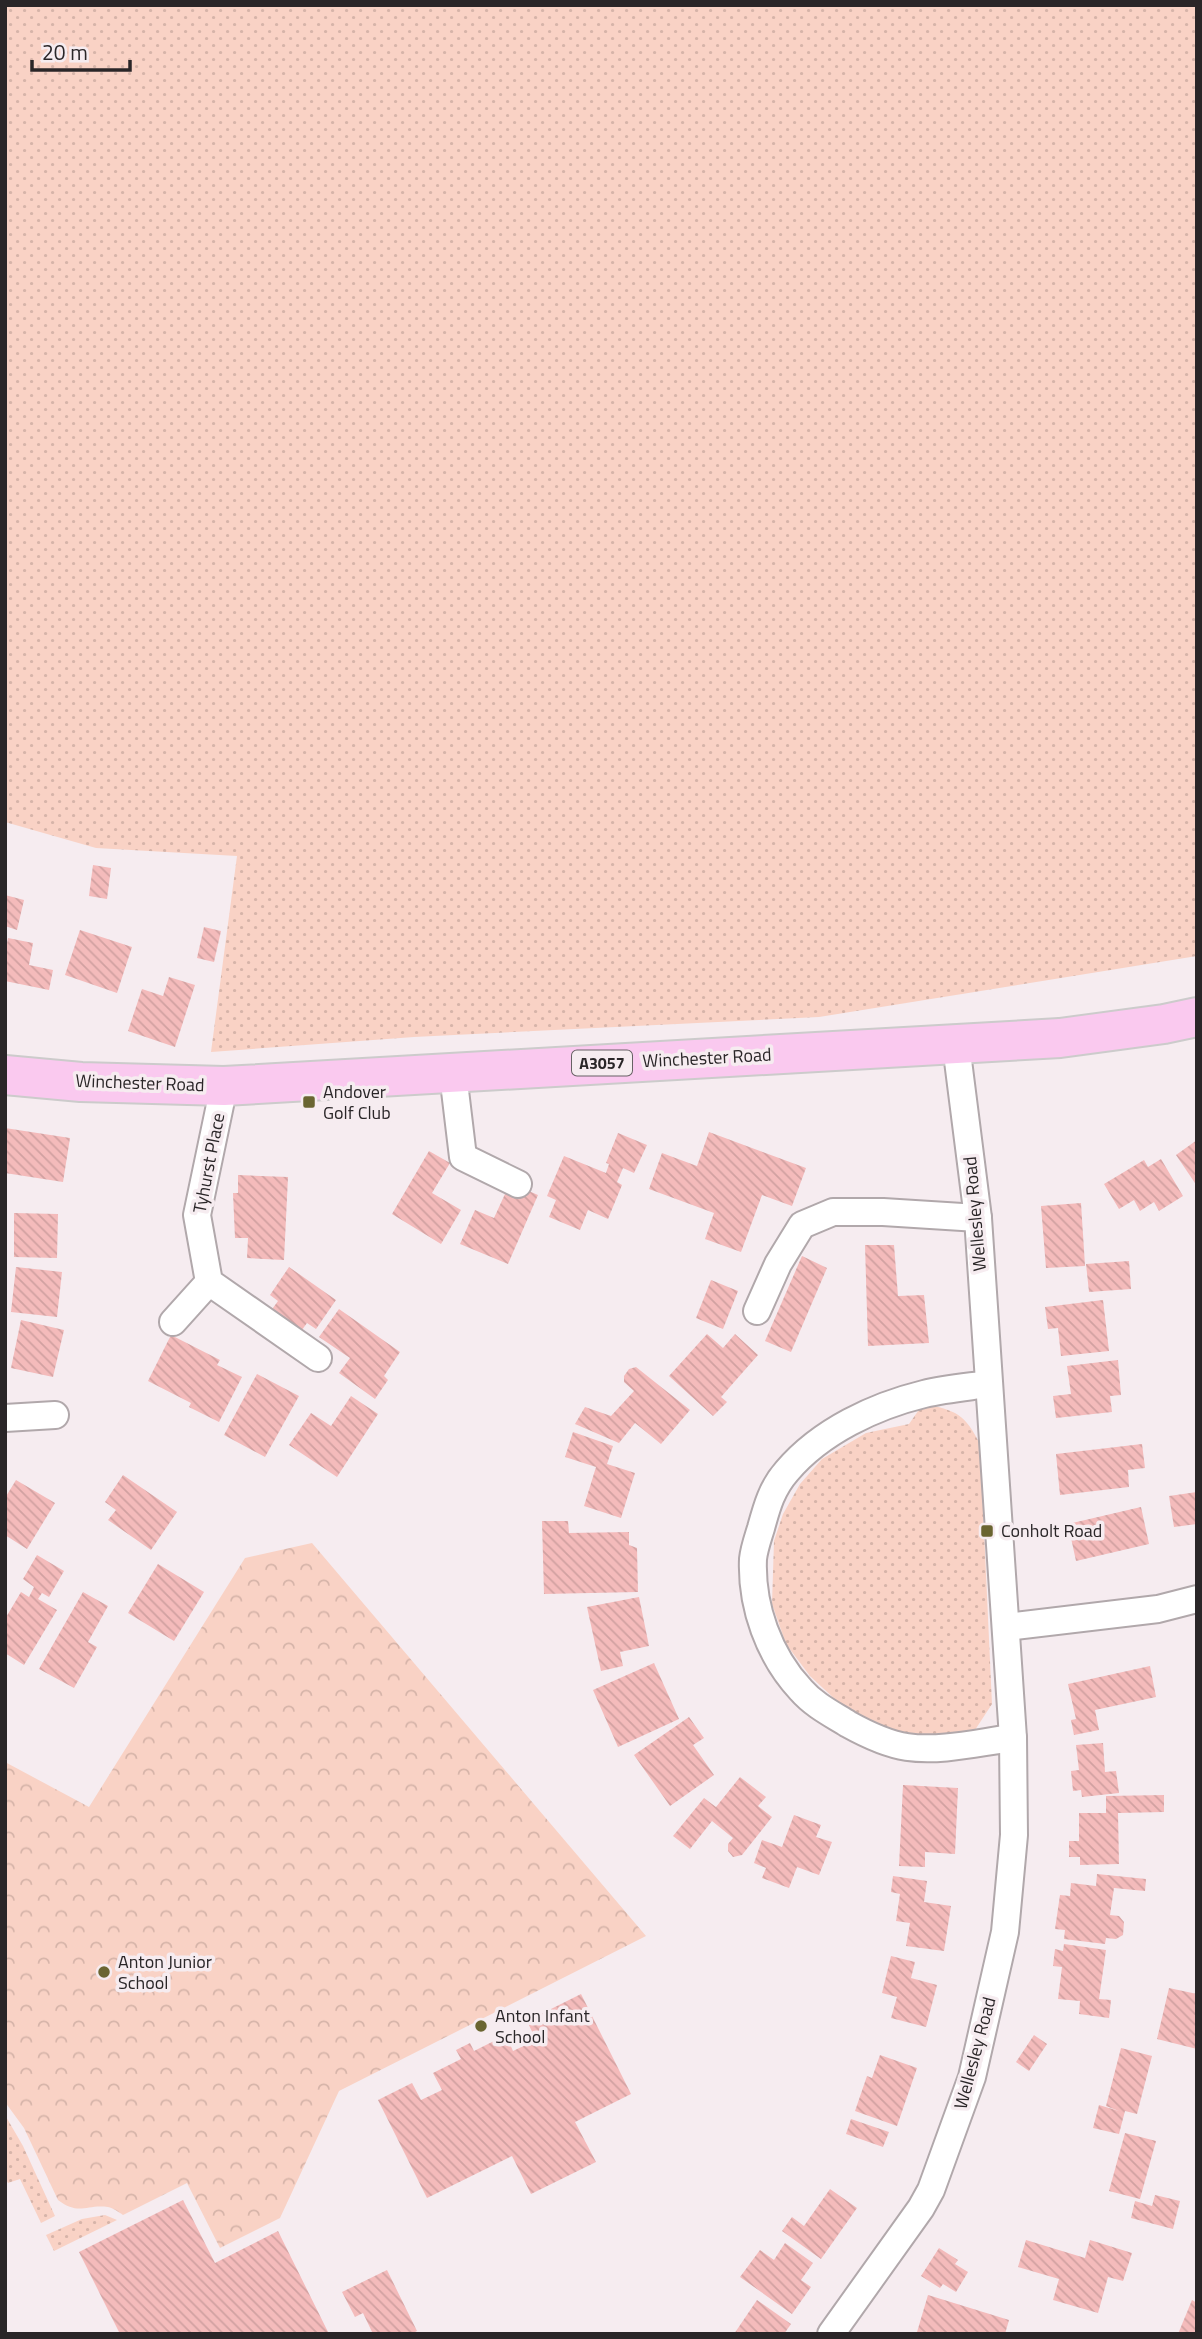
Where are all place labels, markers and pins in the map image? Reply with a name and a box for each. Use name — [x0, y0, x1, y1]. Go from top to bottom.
place label: Andover Golf Club — [323, 1078, 391, 1126]
marker: Andover Golf Club — [301, 1094, 317, 1110]
place label: Conholt Road — [1001, 1517, 1102, 1544]
marker: Conholt Road — [979, 1523, 995, 1539]
place label: Anton Junior School — [118, 1948, 212, 1996]
marker: Anton Junior School — [96, 1964, 112, 1980]
place label: Anton Infant School — [495, 2002, 590, 2050]
marker: Anton Infant School — [473, 2018, 489, 2034]

